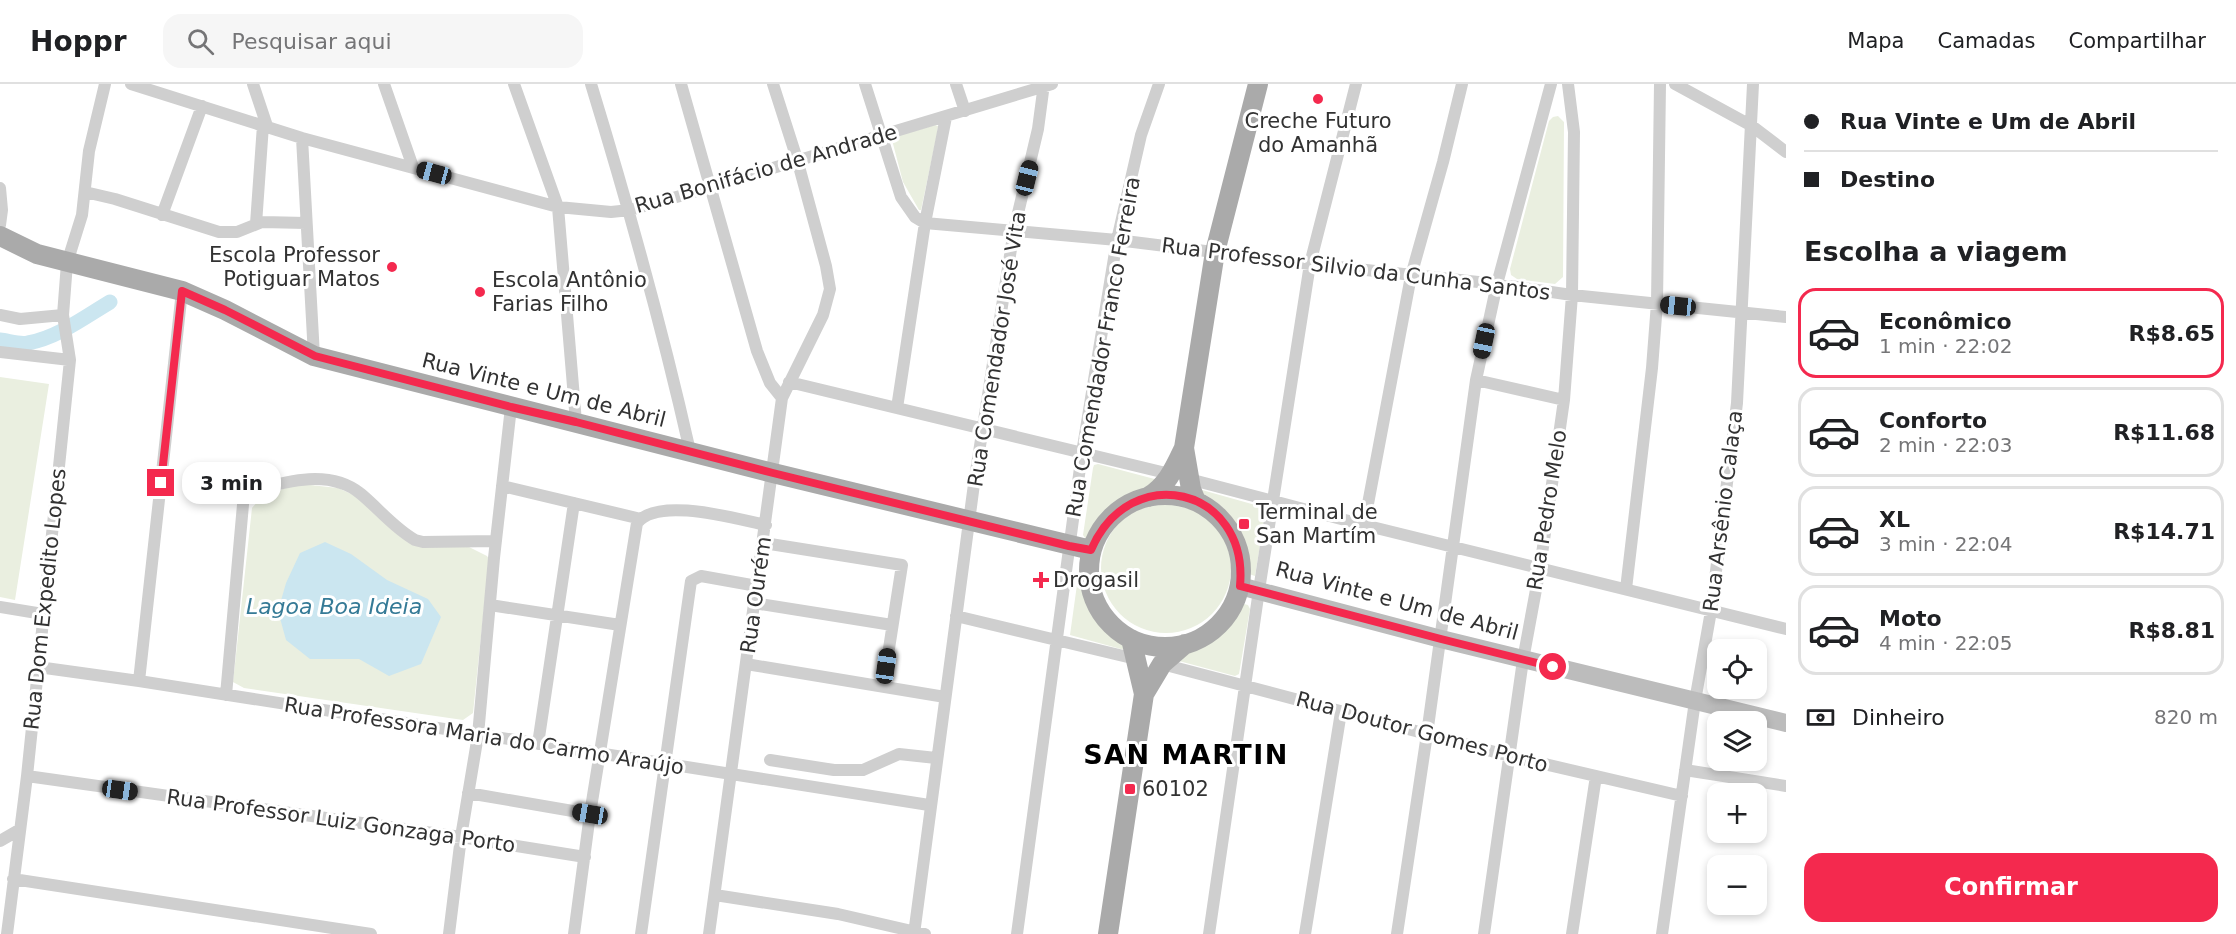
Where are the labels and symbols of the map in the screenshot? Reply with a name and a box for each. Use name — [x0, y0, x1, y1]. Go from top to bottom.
marker: Creche Futuro do Amanhã — [1311, 92, 1325, 106]
place label: Creche Futuro do Amanhã — [1244, 109, 1392, 157]
street label: Rua Bonifácio de Andrade — [632, 120, 900, 218]
car — [1014, 158, 1040, 198]
car — [414, 160, 454, 186]
street label: Rua Comendador Franco Ferreira — [1061, 175, 1145, 519]
street label: Rua Comendador José Vita — [963, 209, 1031, 489]
street label: Rua Professor Silvio da Cunha Santos — [1160, 233, 1552, 305]
place label: Escola Professor Potiguar Matos — [209, 243, 380, 291]
marker: Escola Professor Potiguar Matos — [385, 260, 399, 274]
place label: Escola Antônio Farias Filho — [492, 268, 647, 316]
marker: Escola Antônio Farias Filho — [473, 285, 487, 299]
car — [1659, 295, 1697, 317]
car — [1471, 322, 1497, 360]
street label: Rua Vinte e Um de Abril — [420, 348, 668, 432]
street label: Rua Arsênio Calaça — [1699, 409, 1747, 613]
street label: Rua Pedro Melo — [1522, 428, 1572, 592]
callout: 3 min — [182, 462, 281, 504]
street label: Rua Dom Expedito Lopes — [19, 467, 71, 731]
route end — [147, 469, 174, 496]
place label: Terminal de San Martím — [1255, 500, 1378, 548]
marker: Terminal de San Martím — [1237, 517, 1251, 531]
street label: Rua Ourém — [736, 535, 776, 655]
street label: Rua Vinte e Um de Abril — [1273, 557, 1521, 645]
place label: Drogasil — [1053, 568, 1139, 592]
marker: Drogasil — [1034, 573, 1048, 587]
water label: Lagoa Boa Ideia — [246, 594, 422, 619]
car — [875, 647, 897, 685]
route start — [1539, 653, 1566, 680]
street label: Rua Doutor Gomes Porto — [1293, 687, 1551, 777]
street label: Rua Professora Maria do Carmo Araújo — [282, 693, 686, 779]
district label: SAN MARTIN — [1083, 739, 1289, 770]
place label: 60102 — [1142, 777, 1209, 801]
car — [101, 779, 139, 801]
marker: 60102 — [1123, 782, 1137, 796]
street label: Rua Professor Luiz Gonzaga Porto — [165, 785, 517, 857]
car — [571, 802, 609, 826]

